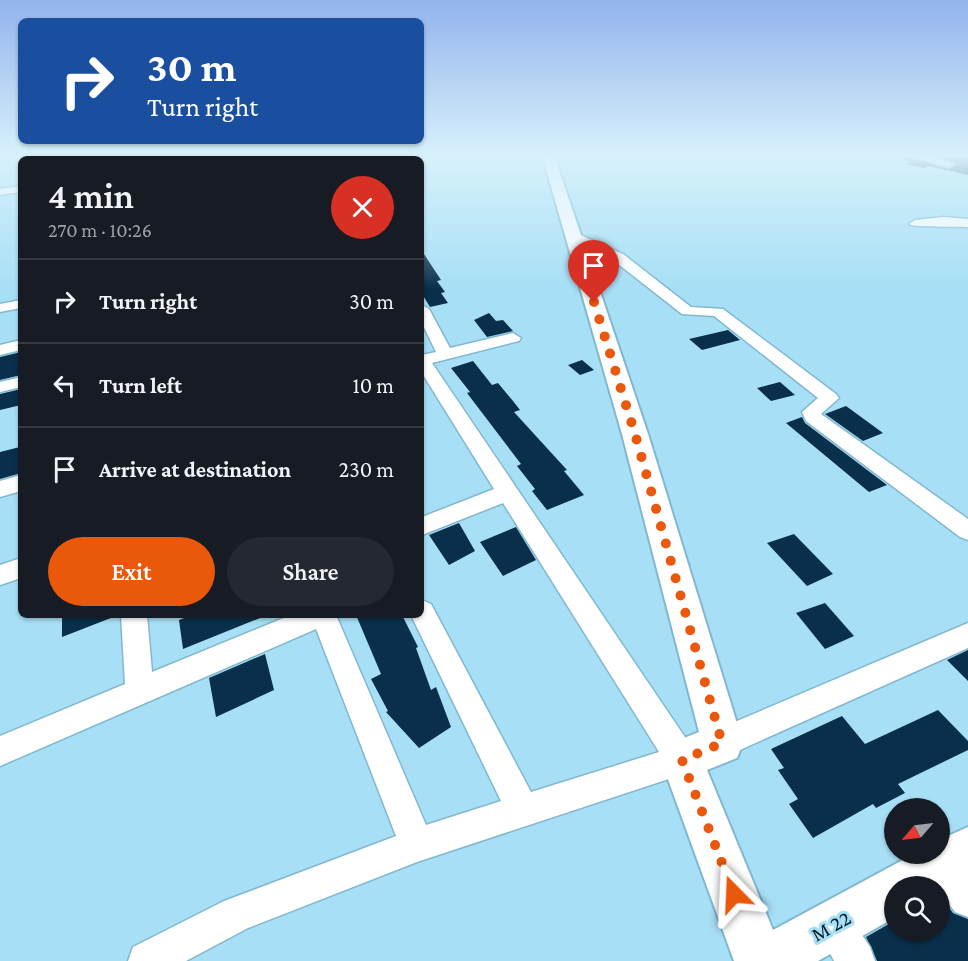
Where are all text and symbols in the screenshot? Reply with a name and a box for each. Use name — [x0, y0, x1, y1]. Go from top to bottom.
icon: right — [48, 42, 126, 120]
text: 30 m — [147, 43, 237, 90]
text: Turn right — [147, 92, 258, 122]
text: 4 min — [48, 176, 134, 216]
button: close — [331, 176, 394, 239]
text: 270 m · 10:26 — [48, 219, 152, 241]
pin — [568, 240, 619, 302]
icon: arrive — [577, 249, 610, 282]
icon: right — [48, 285, 81, 318]
text: Turn right — [99, 289, 197, 314]
text: 30 m — [349, 289, 394, 314]
icon: left — [48, 369, 81, 402]
text: Turn left — [99, 373, 182, 398]
text: 10 m — [352, 373, 394, 398]
icon: arrive — [48, 453, 81, 486]
text: Arrive at destination — [99, 457, 291, 482]
text: 230 m — [339, 457, 394, 482]
button: Exit — [48, 537, 215, 606]
button: Share — [227, 537, 394, 606]
north arrow — [884, 798, 950, 864]
map controls — [884, 798, 950, 942]
position arrow — [702, 862, 766, 926]
button: search — [884, 876, 950, 942]
street label: M 22 — [807, 905, 855, 947]

